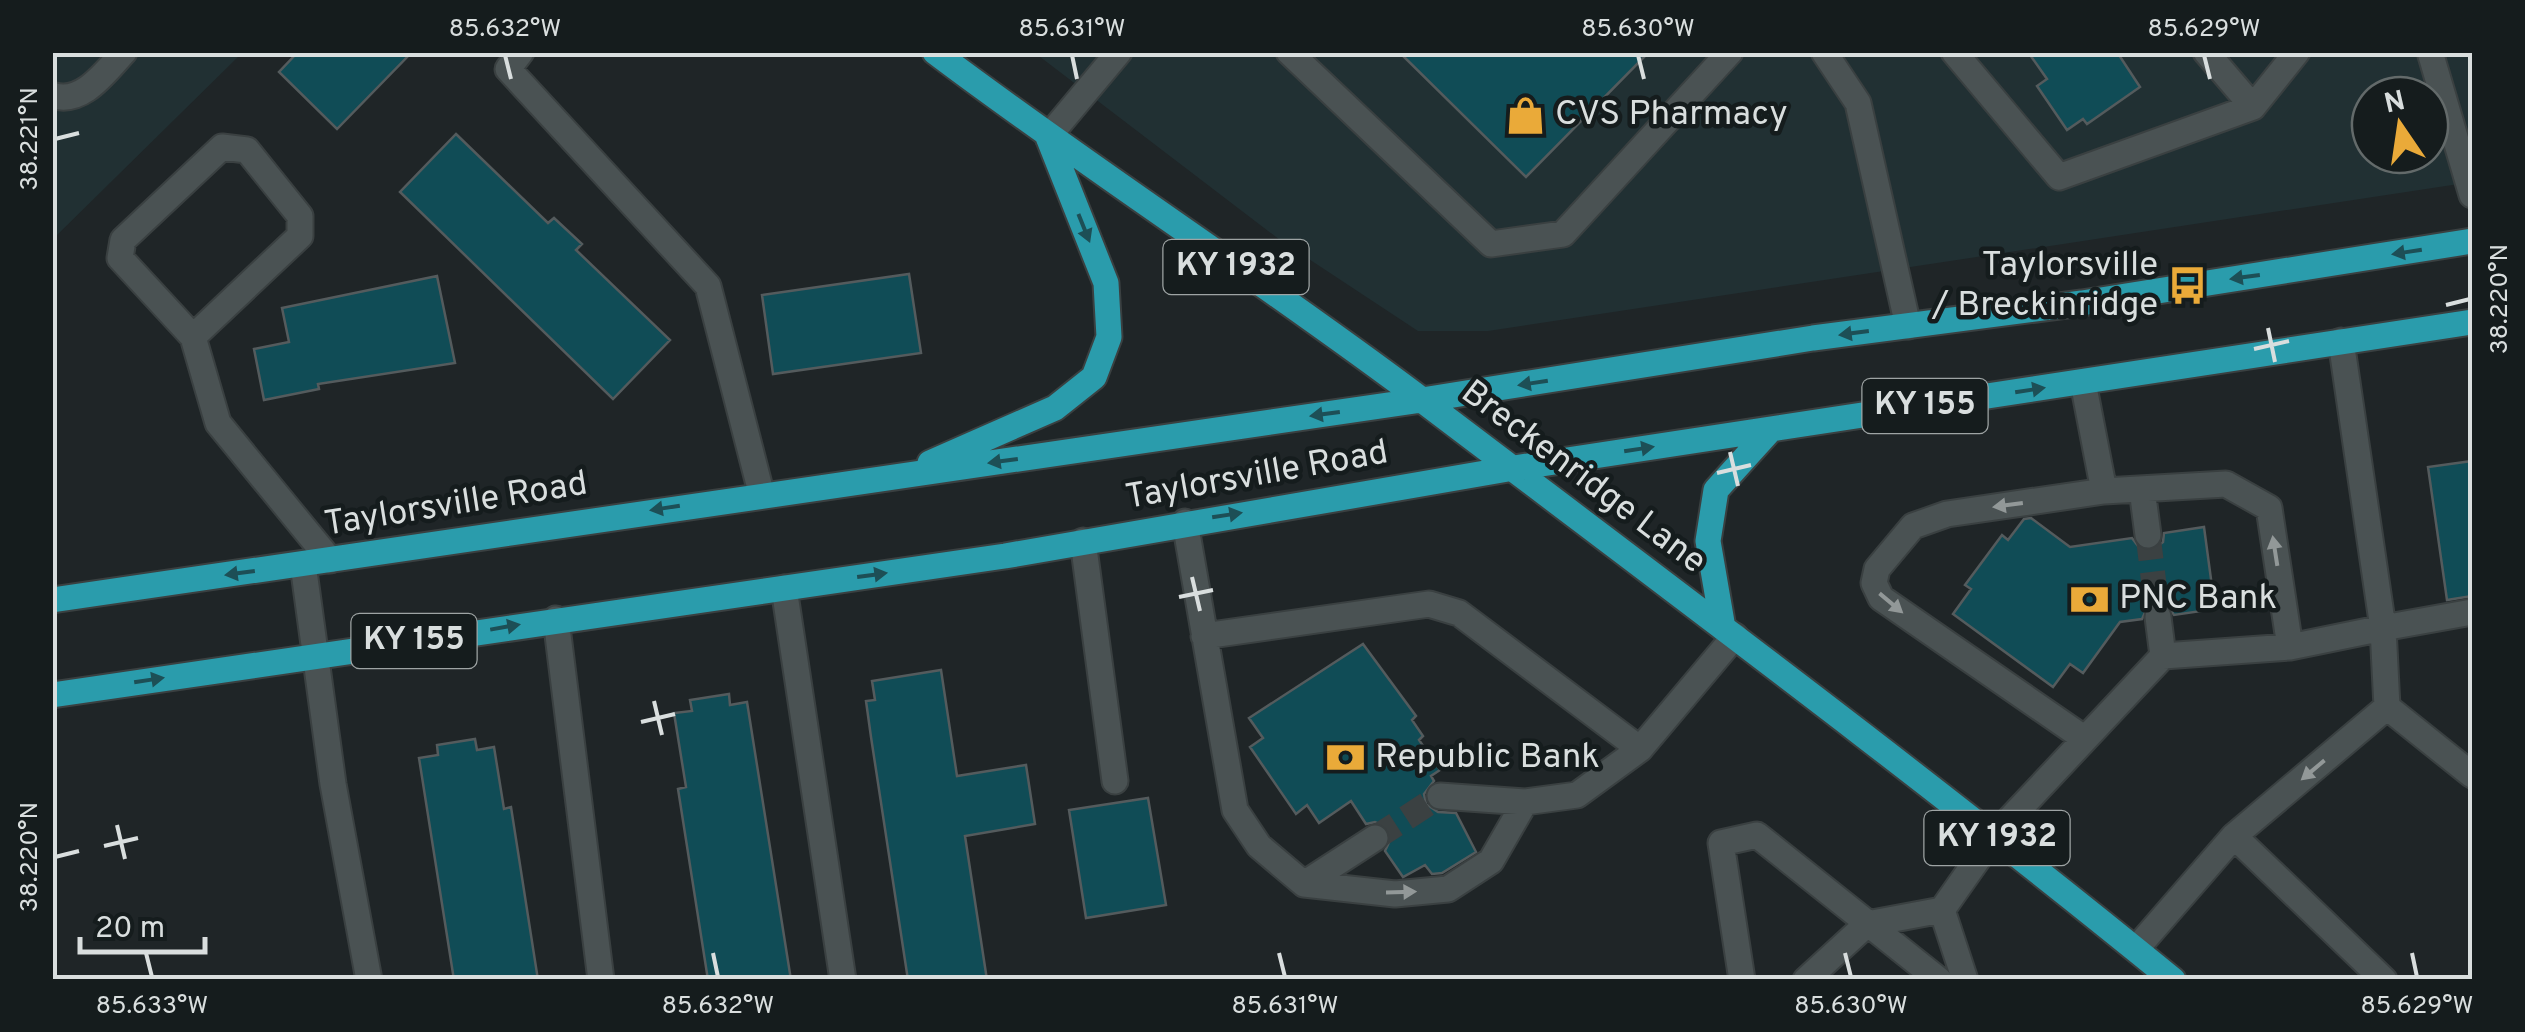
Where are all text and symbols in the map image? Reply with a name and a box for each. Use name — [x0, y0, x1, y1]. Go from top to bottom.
text: 85.632°W — [449, 14, 561, 46]
text: 85.631°W — [1019, 14, 1125, 46]
text: 85.630°W — [1581, 14, 1695, 46]
text: 85.629°W — [2148, 14, 2260, 46]
north arrow — [2350, 75, 2450, 175]
text: N — [2381, 84, 2409, 123]
text: 38.221°N — [15, 87, 47, 191]
place label: CVS Pharmacy — [1555, 93, 1788, 137]
shop icon: CVS Pharmacy — [1504, 94, 1546, 136]
one-way arrow — [1077, 213, 1093, 243]
road number: KY 1932 — [1164, 240, 1308, 294]
place label: Taylorsville / Breckinridge — [1931, 244, 2158, 328]
text: 38.220°N — [2485, 244, 2517, 354]
one-way arrow — [2391, 245, 2422, 260]
bus stop icon: Taylorsville / Breckinridge — [2167, 265, 2209, 307]
one-way arrow — [2229, 270, 2260, 286]
one-way arrow — [1838, 325, 1869, 341]
street label: Breckenridge Lane — [1452, 371, 1714, 585]
one-way arrow — [1516, 375, 1548, 391]
road number: KY 155 — [1862, 379, 1988, 433]
one-way arrow — [2015, 381, 2046, 397]
one-way arrow — [1309, 407, 1340, 423]
street label: Taylorsville Road — [1122, 431, 1392, 521]
one-way arrow — [1624, 441, 1656, 457]
one-way arrow — [987, 453, 1019, 469]
street label: Taylorsville Road — [321, 462, 591, 548]
one-way arrow — [1992, 498, 2023, 514]
one-way arrow — [649, 501, 680, 517]
one-way arrow — [1211, 507, 1243, 522]
one-way arrow — [2267, 535, 2283, 566]
one-way arrow — [224, 566, 255, 582]
one-way arrow — [857, 567, 888, 583]
place label: PNC Bank — [2119, 577, 2277, 621]
bank icon: PNC Bank — [2068, 578, 2110, 620]
one-way arrow — [1878, 592, 1903, 614]
road number: KY 155 — [352, 614, 476, 668]
one-way arrow — [490, 619, 521, 634]
one-way arrow — [134, 672, 165, 687]
place label: Republic Bank — [1375, 736, 1600, 780]
bank icon: Republic Bank — [1324, 737, 1366, 779]
one-way arrow — [2300, 758, 2325, 780]
text: 38.220°N — [15, 802, 47, 912]
road number: KY 1932 — [1924, 811, 2070, 865]
one-way arrow — [1386, 884, 1417, 900]
scale bar — [80, 892, 205, 954]
text: 20 m — [95, 911, 165, 948]
text: 85.633°W — [96, 991, 208, 1023]
text: 85.632°W — [662, 991, 774, 1023]
text: 85.631°W — [1232, 991, 1338, 1023]
text: 85.630°W — [1794, 991, 1908, 1023]
text: 85.629°W — [2361, 991, 2473, 1023]

